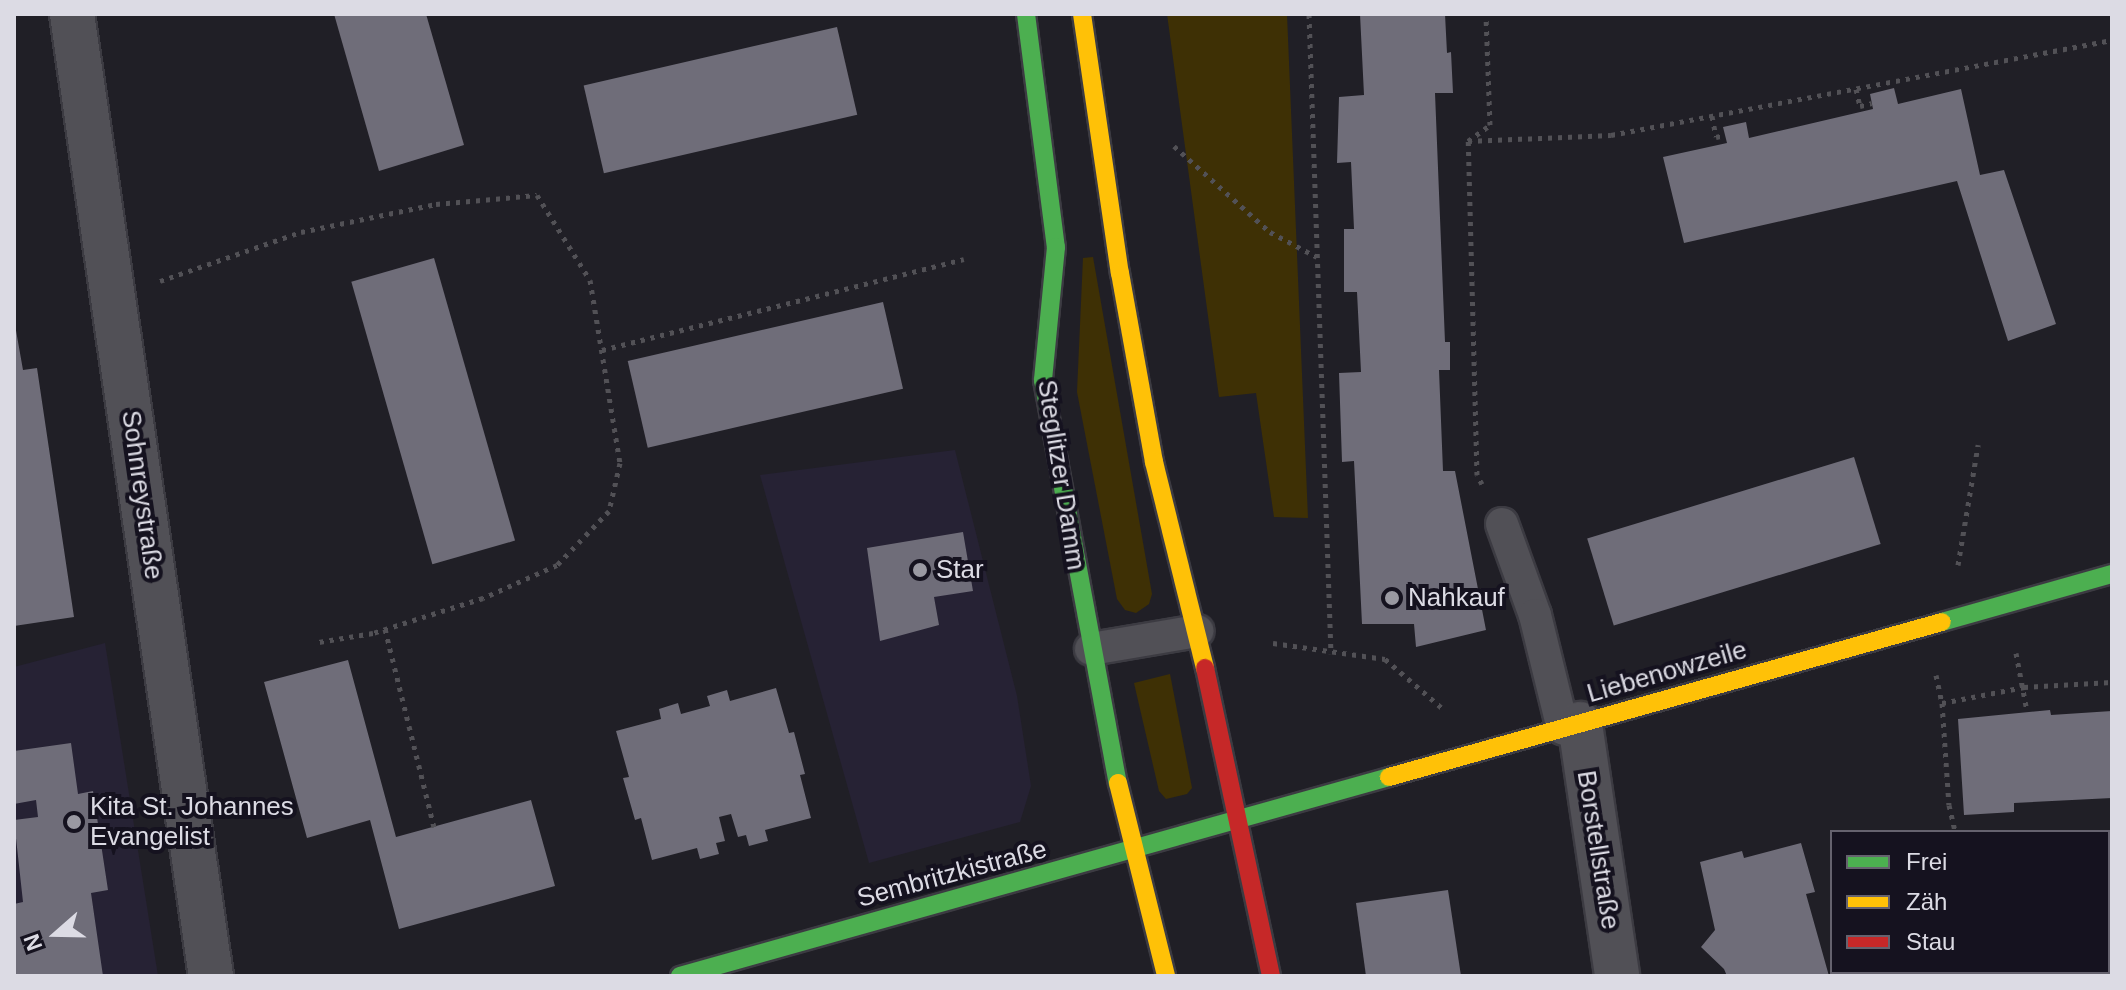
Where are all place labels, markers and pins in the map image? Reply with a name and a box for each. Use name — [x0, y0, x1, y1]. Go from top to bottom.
place label: Star — [936, 554, 984, 586]
marker: Star — [911, 561, 929, 579]
place label: Nahkauf — [1408, 582, 1505, 614]
marker: Nahkauf — [1383, 589, 1401, 607]
place label: Kita St. Johannes Evangelist — [90, 791, 294, 852]
marker: Kita St. Johannes Evangelist — [65, 813, 83, 831]

